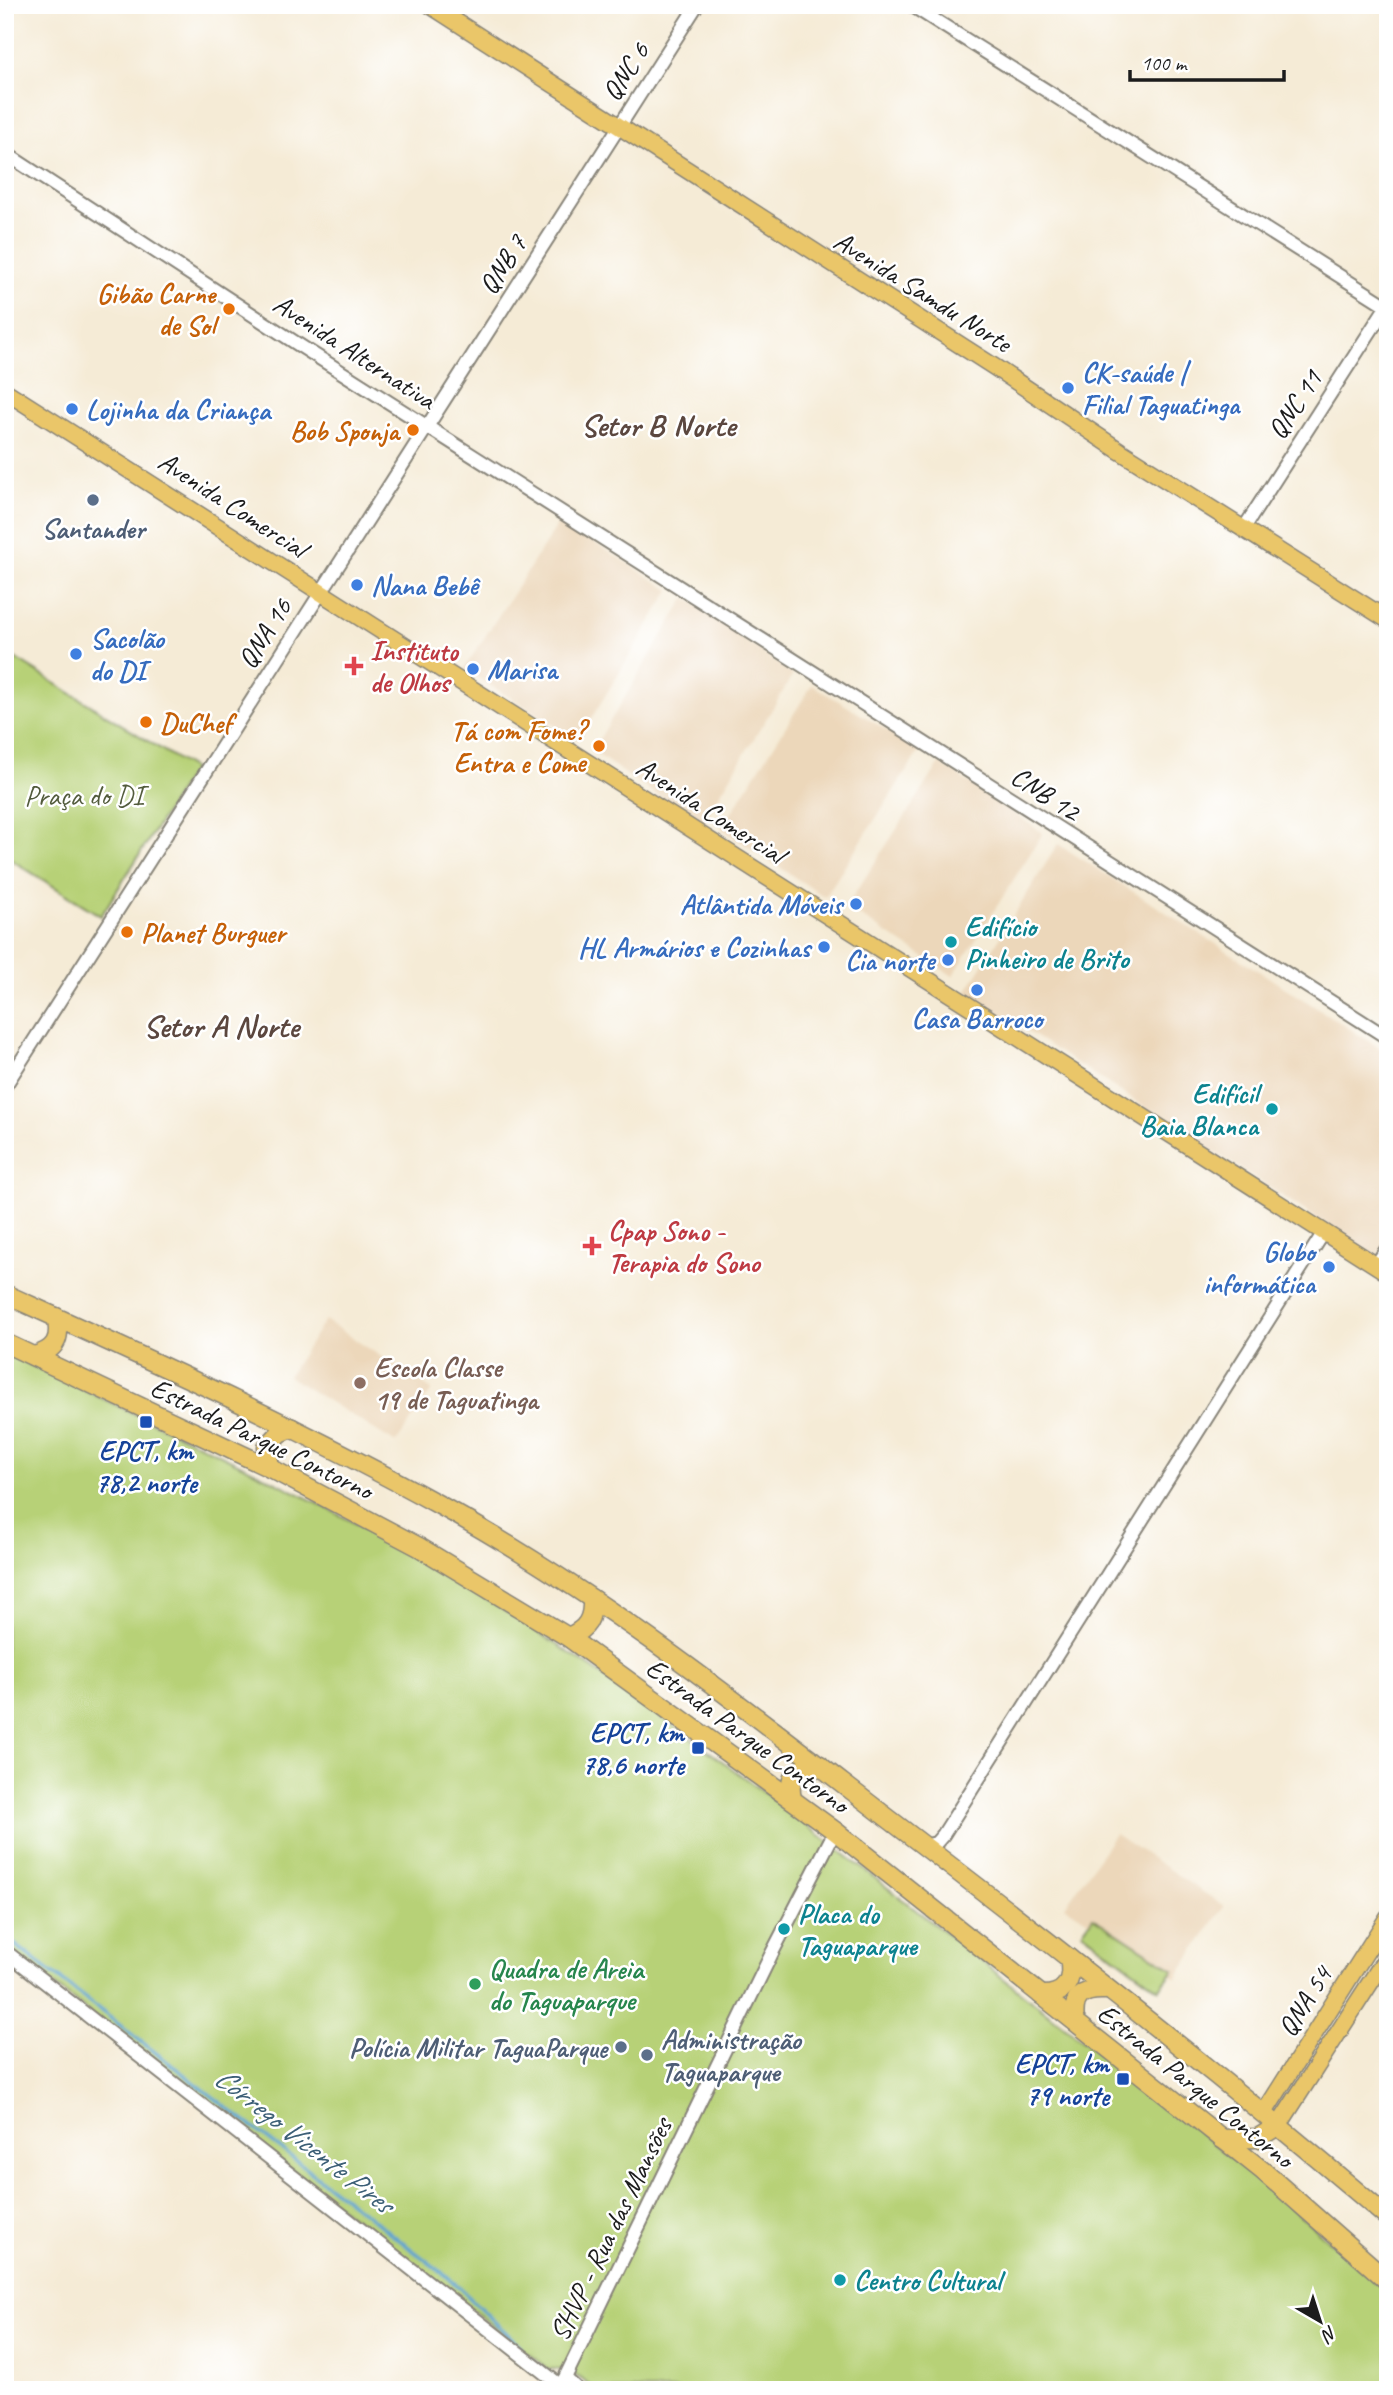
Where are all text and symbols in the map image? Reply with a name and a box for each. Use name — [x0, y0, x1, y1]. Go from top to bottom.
street label: QNC 6 — [594, 34, 658, 107]
scale bar — [1130, 38, 1284, 82]
text: 100 m — [1141, 50, 1188, 76]
street label: Avenida Samdu Norte — [827, 223, 1020, 361]
street label: QNB 7 — [470, 227, 535, 300]
place label: Gibão Carne de Sol — [97, 276, 220, 343]
street label: Avenida Alternativa — [267, 286, 444, 418]
marker: Gibão Carne de Sol — [221, 301, 237, 317]
place label: CK-saúde | Filial Taguatinga — [1082, 355, 1242, 422]
street label: QNC 11 — [1259, 362, 1330, 445]
marker: CK-saúde | Filial Taguatinga — [1060, 380, 1076, 396]
place label: Lojinha da Criança — [86, 392, 273, 427]
marker: Lojinha da Criança — [64, 401, 80, 417]
district label: Setor B Norte — [581, 405, 739, 446]
place label: Bob Sponja — [290, 413, 401, 448]
marker: Bob Sponja — [405, 422, 421, 438]
street label: Avenida Comercial — [152, 443, 318, 568]
marker: Santander — [85, 492, 101, 508]
place label: Santander — [41, 511, 148, 546]
place label: Nana Bebê — [371, 568, 481, 603]
marker: Nana Bebê — [349, 577, 365, 593]
street label: QNA 16 — [229, 591, 300, 675]
place label: Sacolão do DI — [90, 621, 166, 688]
place label: Instituto de Olhos — [370, 633, 459, 700]
marker: Sacolão do DI — [68, 646, 84, 662]
place label: Marisa — [487, 652, 559, 687]
marker: Instituto de Olhos — [344, 656, 364, 676]
marker: Marisa — [465, 661, 481, 677]
place label: DuChef — [160, 705, 238, 740]
place label: Tá com Fome? Entra e Come — [451, 713, 591, 780]
marker: DuChef — [138, 714, 154, 730]
marker: Tá com Fome? Entra e Come — [591, 738, 607, 754]
street label: Avenida Comercial — [630, 749, 796, 874]
street label: CNB 12 — [1005, 758, 1089, 830]
park label: Praça do DI — [25, 778, 149, 813]
place label: Atlântida Móveis — [680, 887, 845, 922]
marker: Atlântida Móveis — [848, 896, 864, 912]
place label: Edifício Pinheiro de Brito — [965, 909, 1130, 976]
place label: Planet Burguer — [141, 915, 288, 950]
marker: Planet Burguer — [119, 924, 135, 940]
place label: HL Armários e Cozinhas — [578, 930, 813, 965]
marker: Edifício Pinheiro de Brito — [943, 934, 959, 950]
marker: HL Armários e Cozinhas — [816, 939, 832, 955]
place label: Cia norte — [845, 943, 937, 978]
marker: Cia norte — [940, 952, 956, 968]
marker: Casa Barroco — [969, 982, 985, 998]
place label: Casa Barroco — [912, 1001, 1045, 1036]
district label: Setor A Norte — [143, 1006, 302, 1047]
place label: Edifícil Baia Blanca — [1140, 1076, 1263, 1143]
marker: Edifícil Baia Blanca — [1264, 1101, 1280, 1117]
place label: Cpap Sono - Terapia do Sono — [608, 1213, 762, 1280]
place label: Globo informática — [1203, 1234, 1318, 1301]
marker: Cpap Sono - Terapia do Sono — [582, 1236, 602, 1256]
marker: Globo informática — [1321, 1259, 1337, 1275]
place label: Escola Classe 19 de Taguatinga — [374, 1350, 540, 1417]
street label: Estrada Parque Contorno — [145, 1370, 381, 1509]
marker: Escola Classe 19 de Taguatinga — [352, 1375, 368, 1391]
marker: EPCT, km 78,2 norte — [138, 1414, 154, 1430]
place label: EPCT, km 78,2 norte — [95, 1433, 199, 1500]
street label: Estrada Parque Contorno — [639, 1650, 859, 1823]
place label: EPCT, km 78,6 norte — [582, 1715, 687, 1782]
marker: EPCT, km 78,6 norte — [690, 1740, 706, 1756]
place label: Placa do Taguaparque — [798, 1896, 919, 1963]
marker: Placa do Taguaparque — [776, 1921, 792, 1937]
place label: Quadra de Areia do Taguaparque — [489, 1951, 646, 2018]
street label: QNA 54 — [1269, 1958, 1341, 2043]
marker: Quadra de Areia do Taguaparque — [467, 1976, 483, 1992]
street label: Estrada Parque Contorno — [1090, 1995, 1303, 2177]
place label: Administração Taguaparque — [661, 2022, 803, 2089]
place label: Polícia Militar TaguaParque — [349, 2030, 610, 2065]
marker: Polícia Militar TaguaParque — [613, 2039, 629, 2055]
place label: EPCT, km 79 norte — [1015, 2046, 1112, 2113]
marker: Administração Taguaparque — [639, 2047, 655, 2063]
water label: Córrego Vicente Pires — [207, 2059, 405, 2224]
marker: EPCT, km 79 norte — [1115, 2071, 1131, 2087]
street label: SHVP - Rua das Mansões — [541, 2110, 681, 2346]
place label: Centro Cultural — [854, 2263, 1007, 2298]
marker: Centro Cultural — [832, 2272, 848, 2288]
north arrow — [1284, 2286, 1354, 2356]
text: N — [1315, 2320, 1342, 2348]

